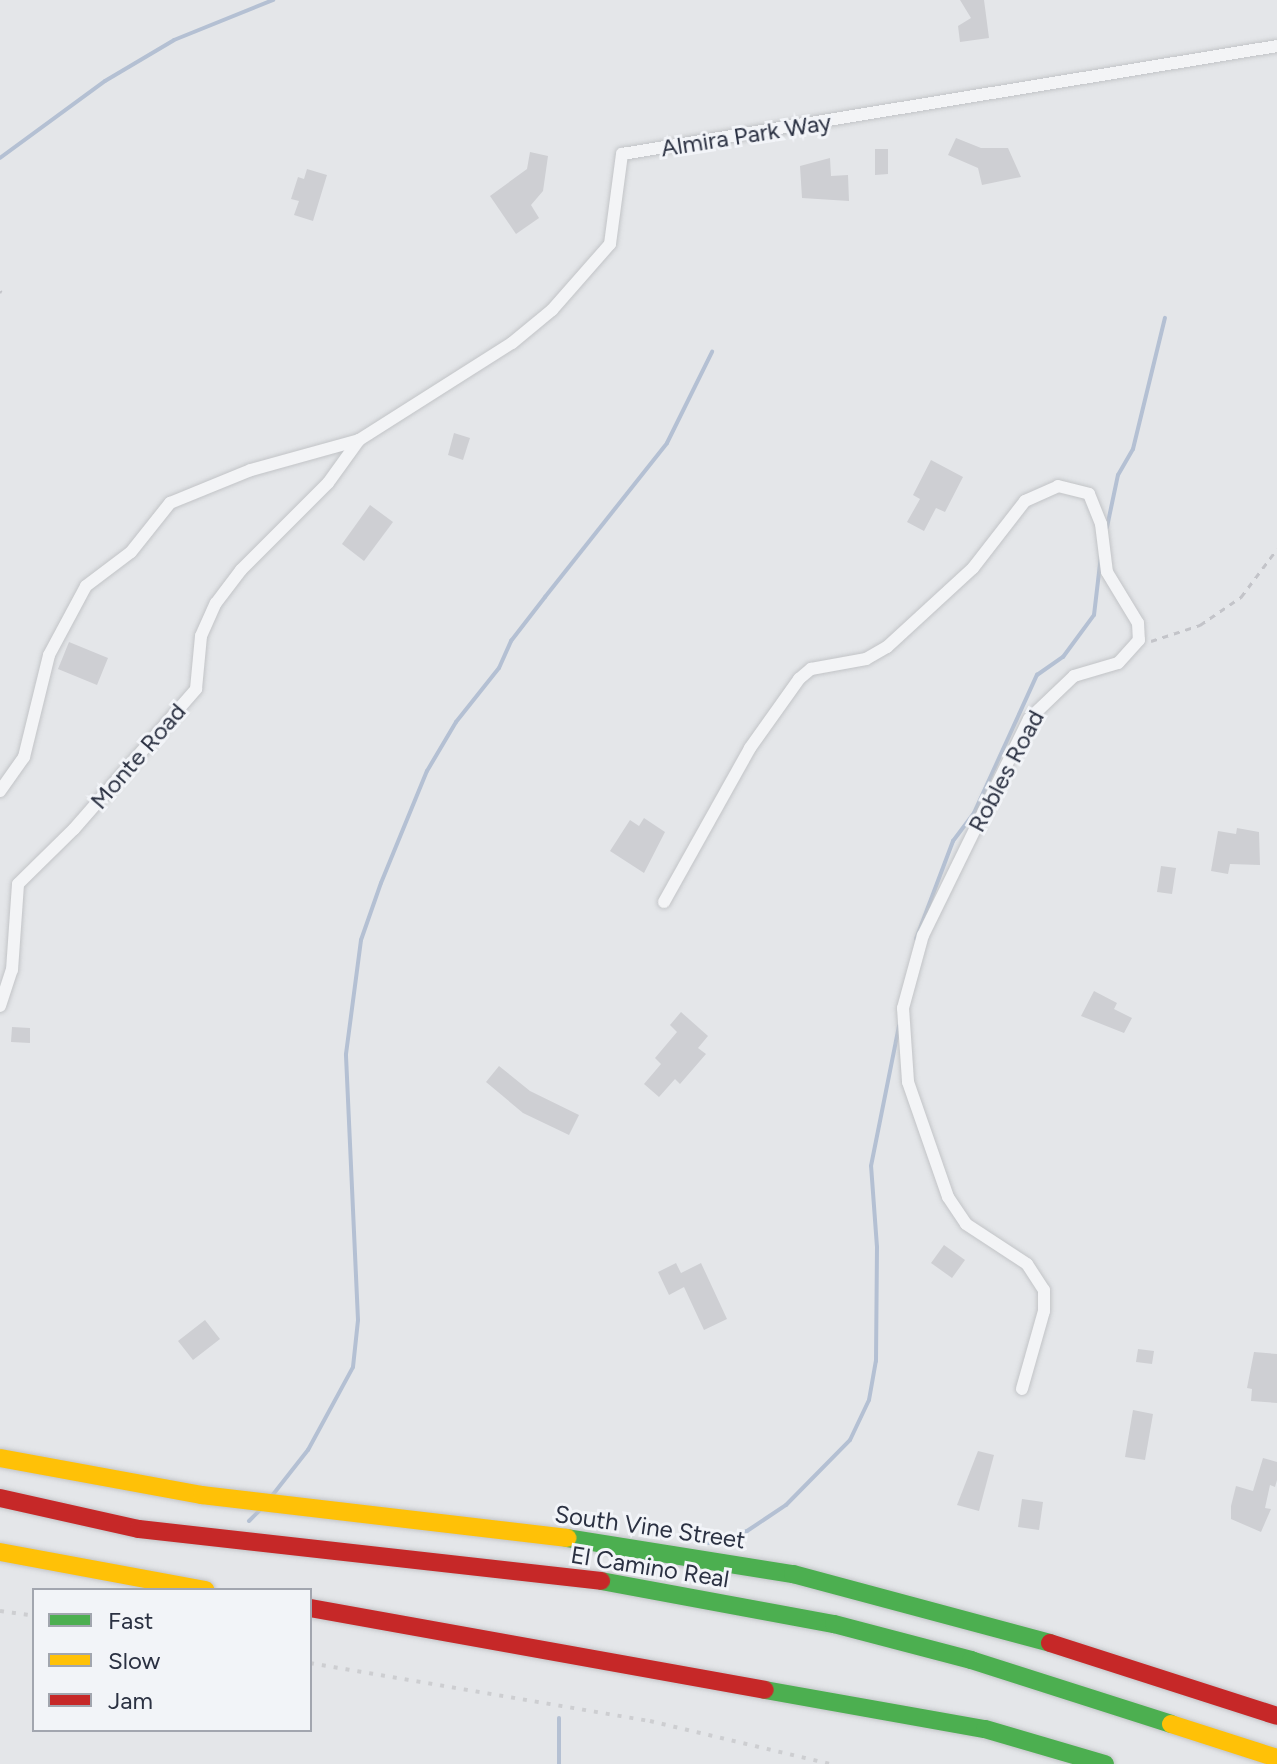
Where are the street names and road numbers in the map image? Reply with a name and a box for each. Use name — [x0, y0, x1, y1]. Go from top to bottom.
street label: Almira Park Way — [659, 107, 833, 163]
street label: Monte Road — [84, 697, 192, 815]
street label: Robles Road — [962, 705, 1050, 837]
street label: South Vine Street — [553, 1499, 747, 1555]
street label: El Camino Real — [569, 1540, 731, 1594]

